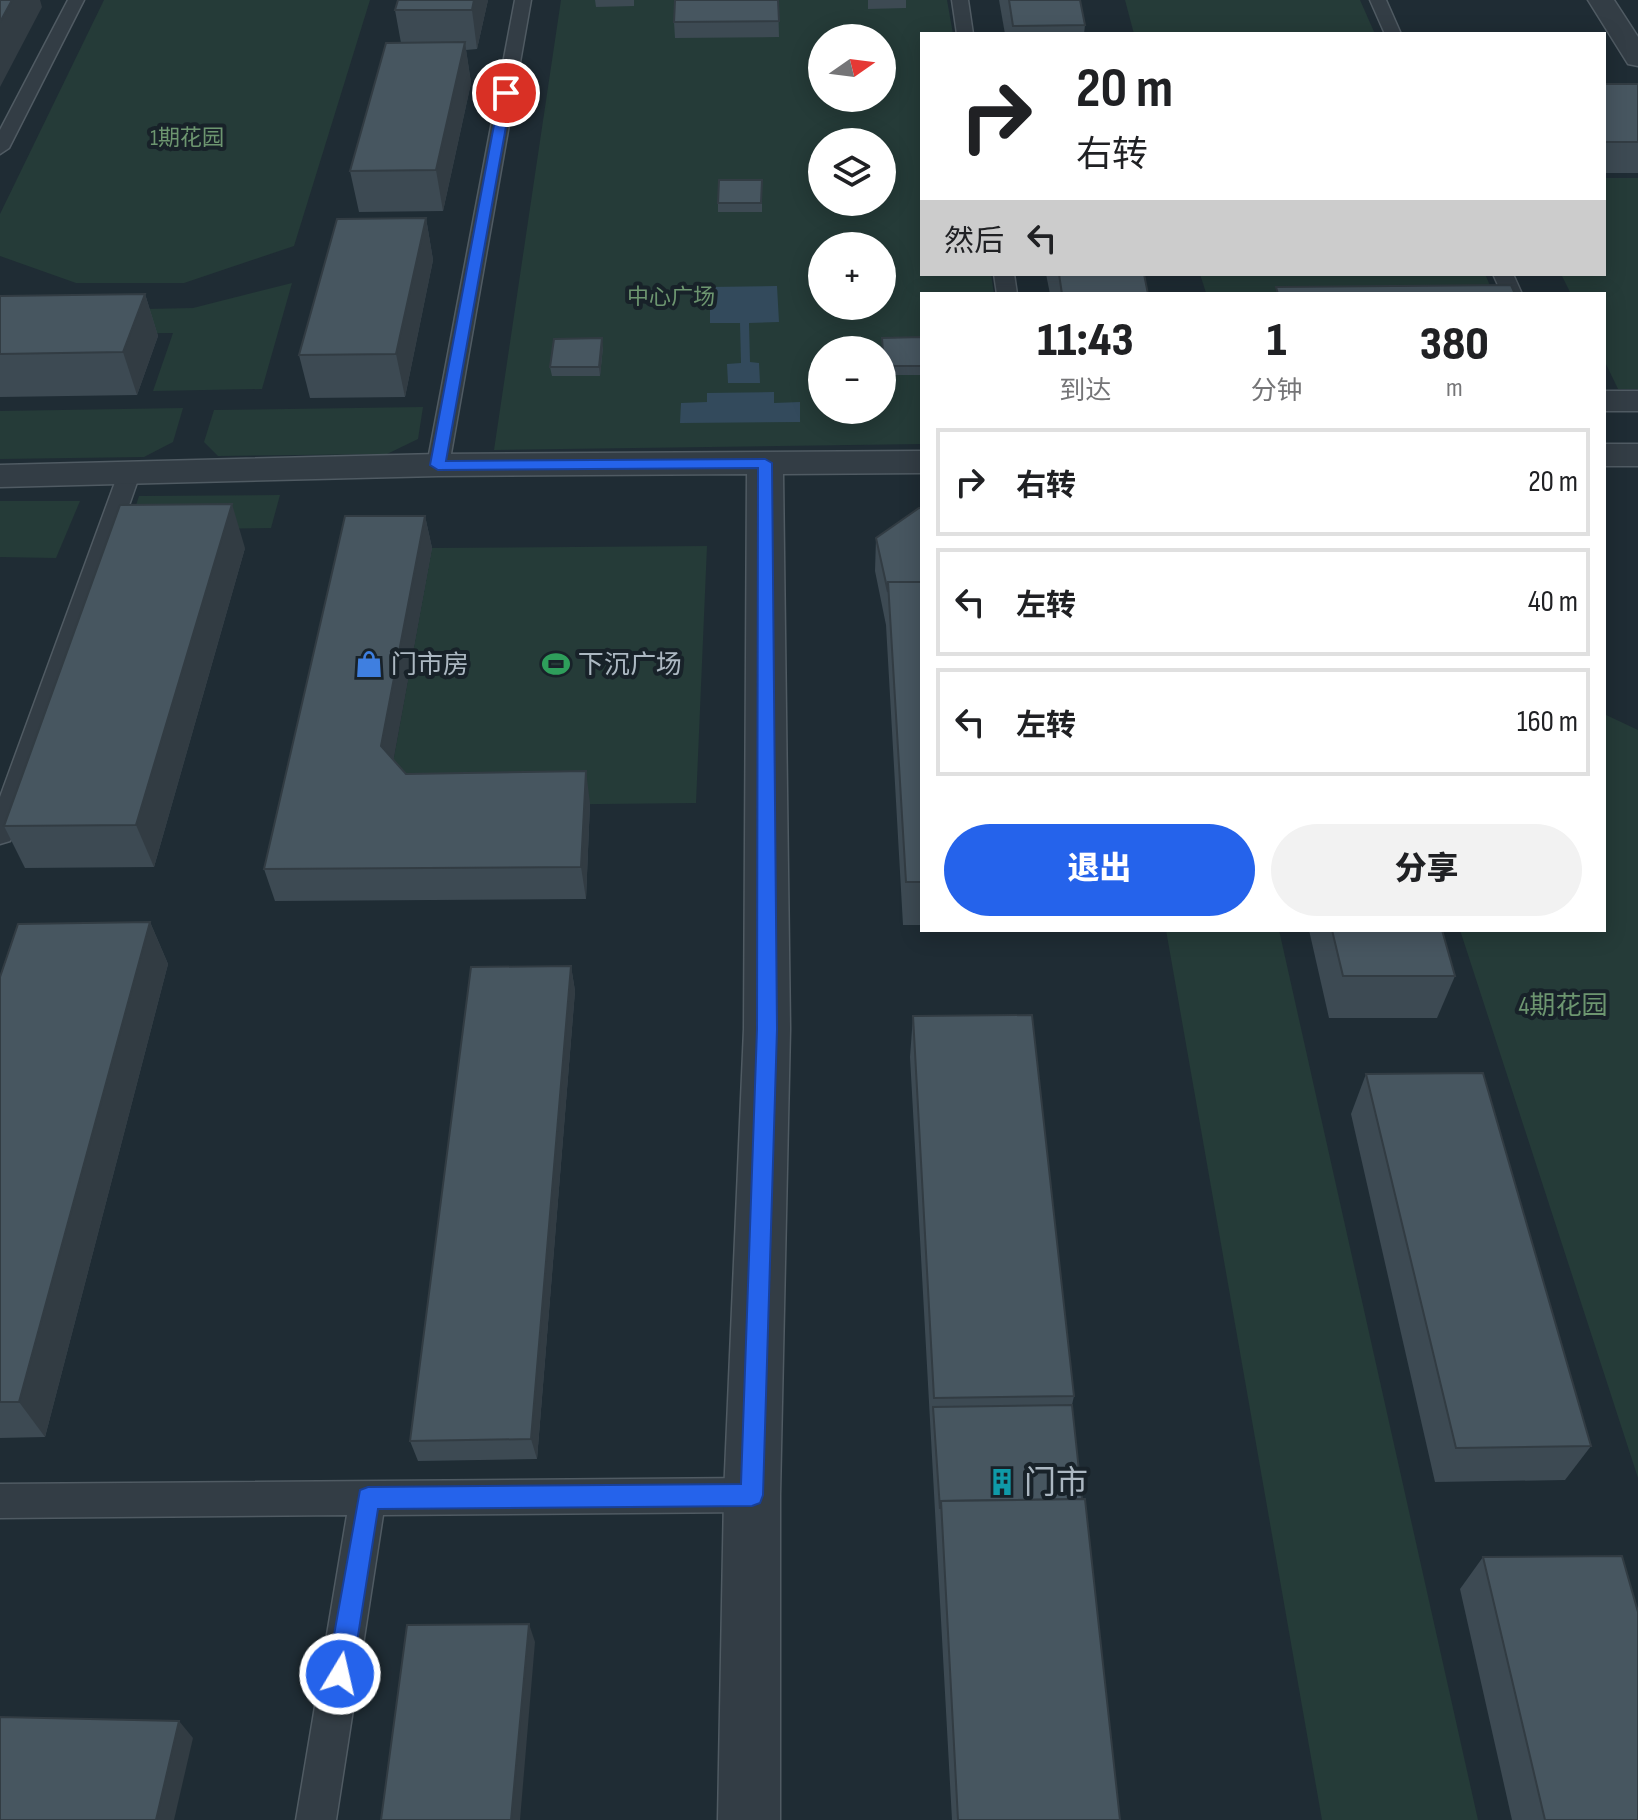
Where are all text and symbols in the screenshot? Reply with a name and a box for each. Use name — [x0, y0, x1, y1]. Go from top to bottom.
north arrow — [808, 24, 896, 112]
map controls — [808, 24, 896, 424]
text: 20 m — [1076, 56, 1173, 123]
pin — [472, 59, 540, 127]
icon: right — [944, 64, 1048, 168]
icon: arrive — [484, 71, 528, 115]
park label: 1期花园 — [150, 125, 224, 152]
button: layers — [808, 128, 896, 216]
text: 右转 — [1076, 134, 1148, 177]
icon: left — [1020, 216, 1064, 260]
text: 然后 — [944, 224, 1004, 260]
button: + — [808, 232, 896, 320]
park label: 中心广场 — [627, 284, 715, 311]
text: 11:43 — [1037, 312, 1134, 369]
text: 1 — [1267, 312, 1287, 369]
text: 380 — [1420, 316, 1489, 373]
button: − — [808, 336, 896, 424]
text: m — [1446, 373, 1463, 404]
text: 到达 — [1059, 376, 1111, 407]
text: 分钟 — [1251, 376, 1303, 407]
icon: right — [948, 460, 992, 504]
text: 20 m — [1528, 464, 1578, 500]
text: 右转 — [1016, 468, 1076, 504]
icon: left — [948, 580, 992, 624]
text: 40 m — [1528, 584, 1578, 620]
text: 左转 — [1016, 588, 1076, 624]
shop icon: 门市房 — [354, 649, 384, 679]
sports icon: 下沉广场 — [541, 649, 571, 679]
place label: 门市房 — [391, 650, 469, 681]
place label: 下沉广场 — [578, 650, 682, 681]
icon: left — [948, 700, 992, 744]
text: 160 m — [1517, 704, 1578, 740]
text: 左转 — [1016, 708, 1076, 744]
button: 退出 — [944, 824, 1255, 916]
button: 分享 — [1271, 824, 1582, 916]
park label: 4期花园 — [1519, 991, 1607, 1022]
place label: 门市 — [1024, 1464, 1088, 1503]
building icon: 门市 — [987, 1467, 1017, 1497]
position arrow — [298, 1632, 382, 1716]

